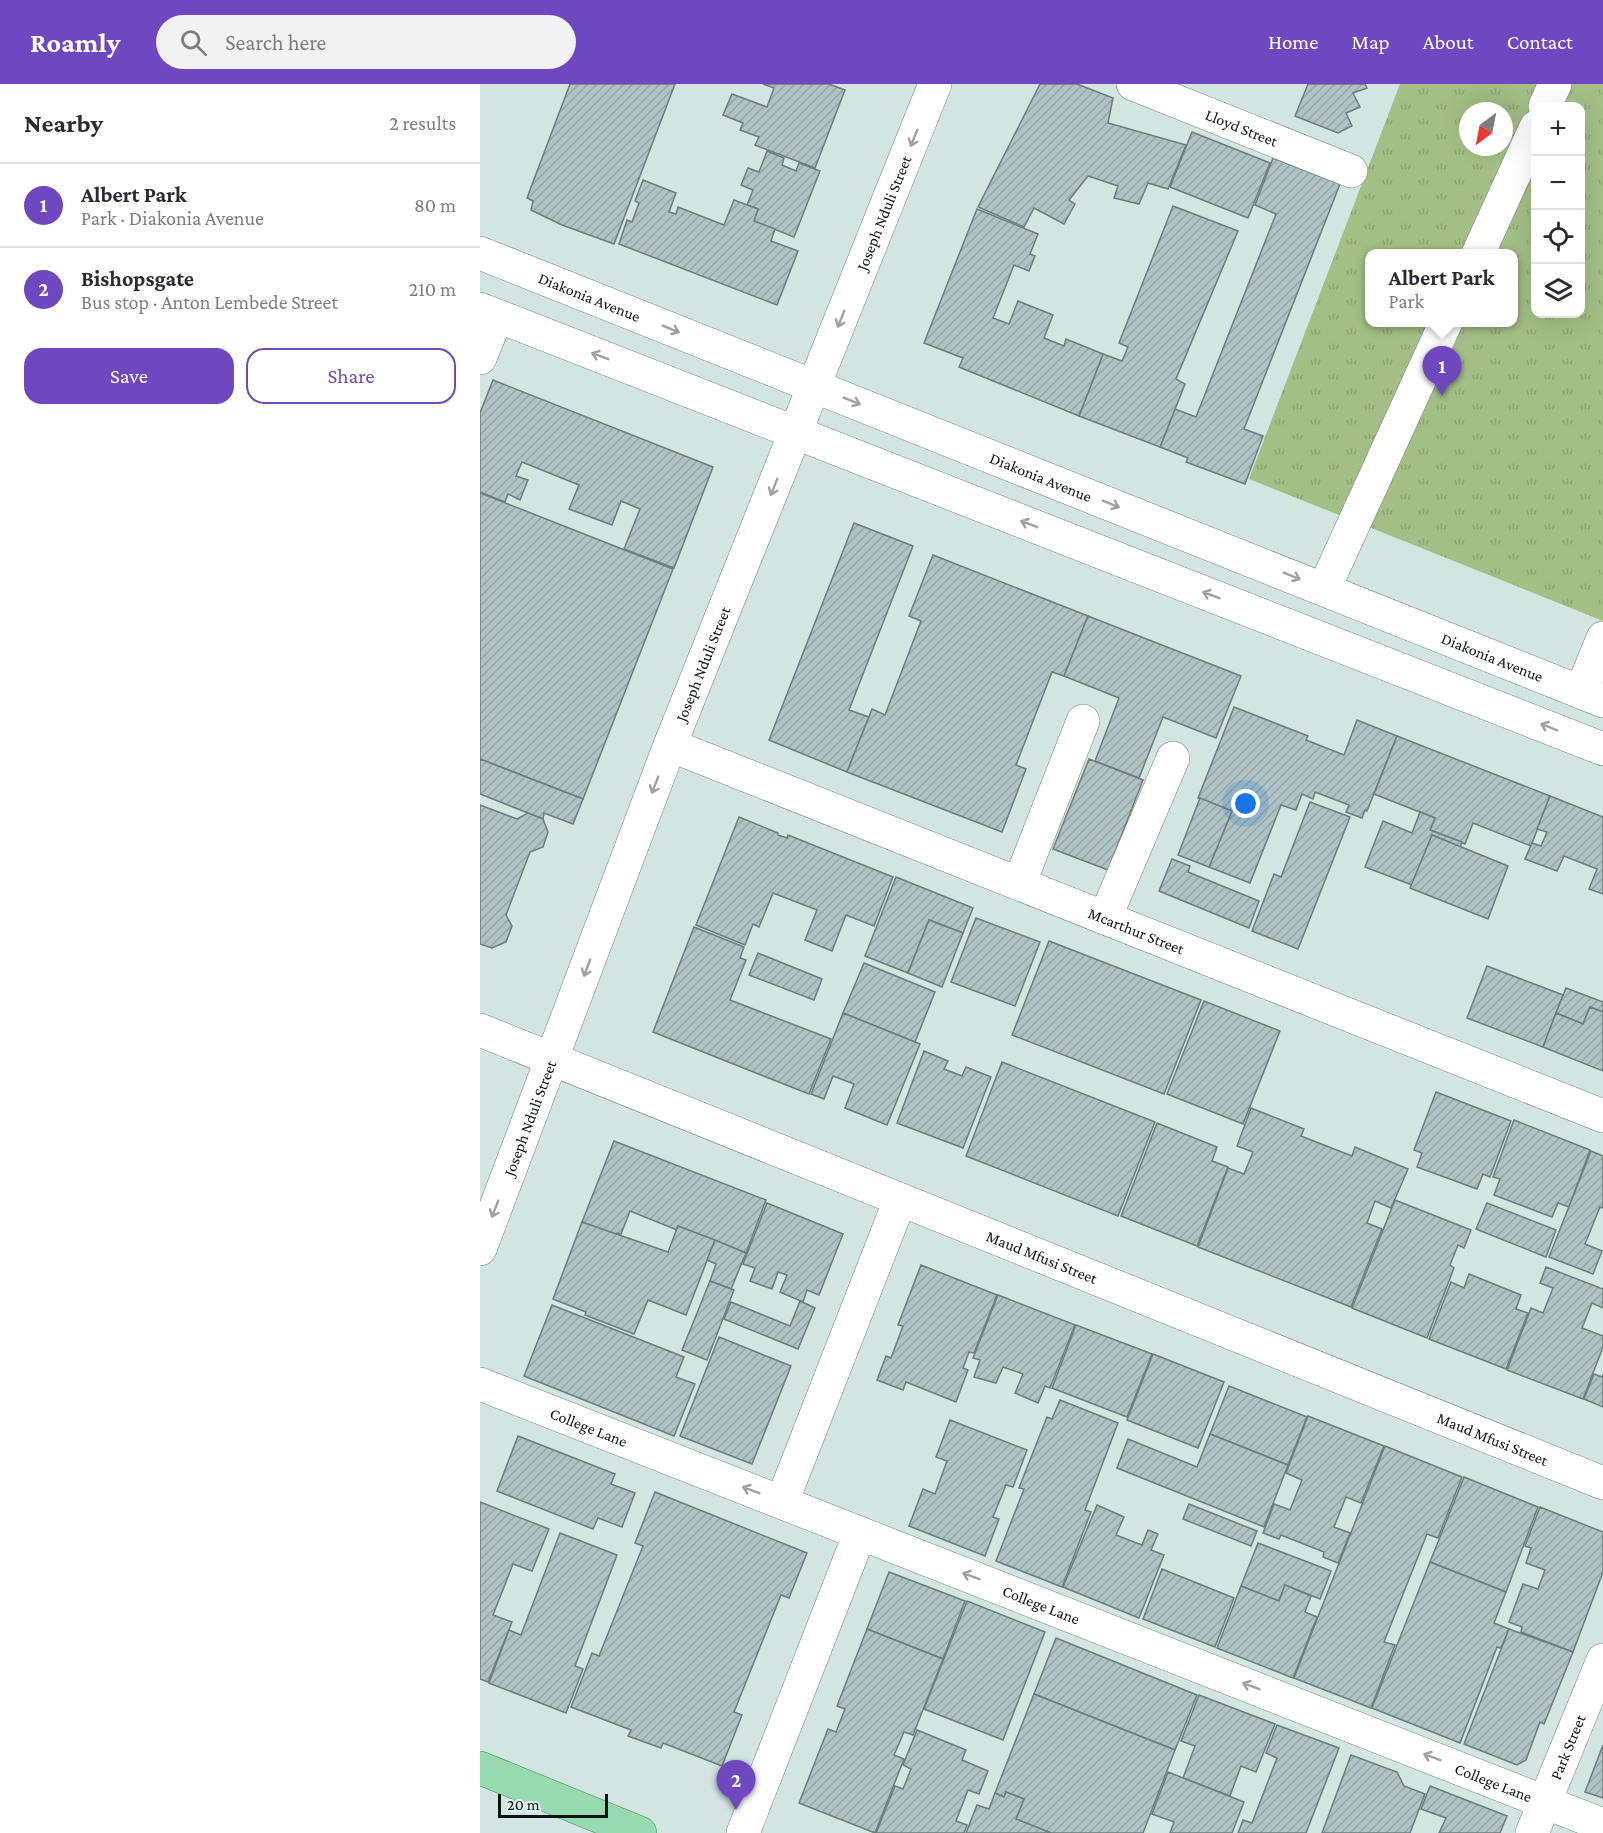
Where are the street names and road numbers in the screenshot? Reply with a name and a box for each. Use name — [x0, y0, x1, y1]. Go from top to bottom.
street label: Lloyd Street — [1203, 105, 1281, 150]
street label: Joseph Nduli Street — [852, 152, 914, 275]
street label: Diakonia Avenue — [536, 269, 643, 325]
street label: Diakonia Avenue — [988, 449, 1094, 505]
street label: Joseph Nduli Street — [671, 603, 733, 726]
street label: Diakonia Avenue — [1439, 629, 1546, 685]
street label: Mcarthur Street — [1086, 904, 1187, 957]
street label: Joseph Nduli Street — [499, 1057, 559, 1180]
street label: Maud Mfusi Street — [984, 1227, 1101, 1287]
street label: College Lane — [548, 1404, 630, 1450]
street label: Maud Mfusi Street — [1435, 1409, 1551, 1469]
street label: College Lane — [1000, 1582, 1082, 1627]
street label: Park Street — [1546, 1711, 1589, 1782]
street label: College Lane — [1453, 1759, 1535, 1805]

